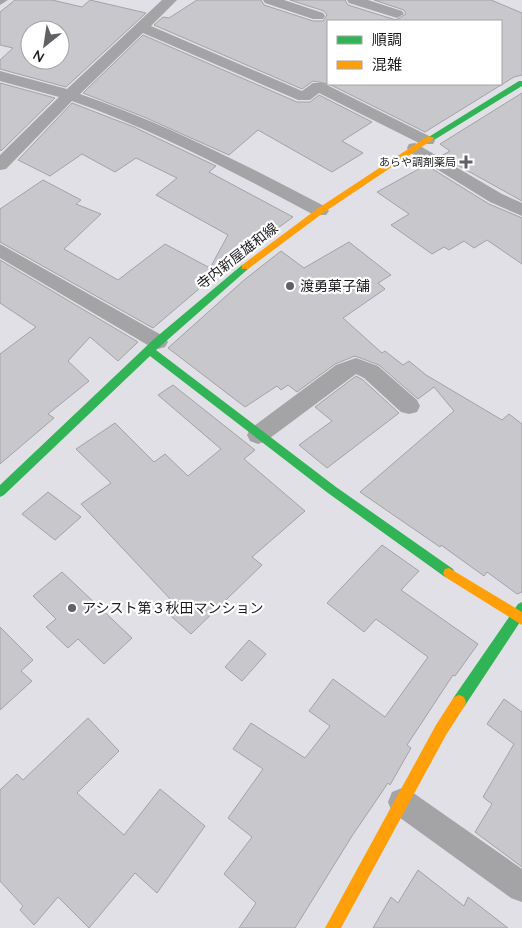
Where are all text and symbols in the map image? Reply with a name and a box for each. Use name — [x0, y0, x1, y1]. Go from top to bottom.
north arrow — [20, 20, 70, 70]
legend — [327, 20, 502, 85]
text: 順調 — [372, 30, 402, 49]
text: N — [30, 46, 47, 67]
text: 混雑 — [372, 55, 402, 74]
place label: あらや調剤薬局 — [379, 155, 456, 169]
marker: あらや調剤薬局 — [460, 156, 472, 168]
street label: 寺内新屋雄和線 — [193, 219, 281, 293]
place label: 渡勇菓子舗 — [300, 277, 370, 295]
marker: 渡勇菓子舗 — [284, 280, 296, 292]
place label: アシスト第３秋田マンション — [82, 599, 263, 617]
marker: アシスト第３秋田マンション — [66, 602, 78, 614]

